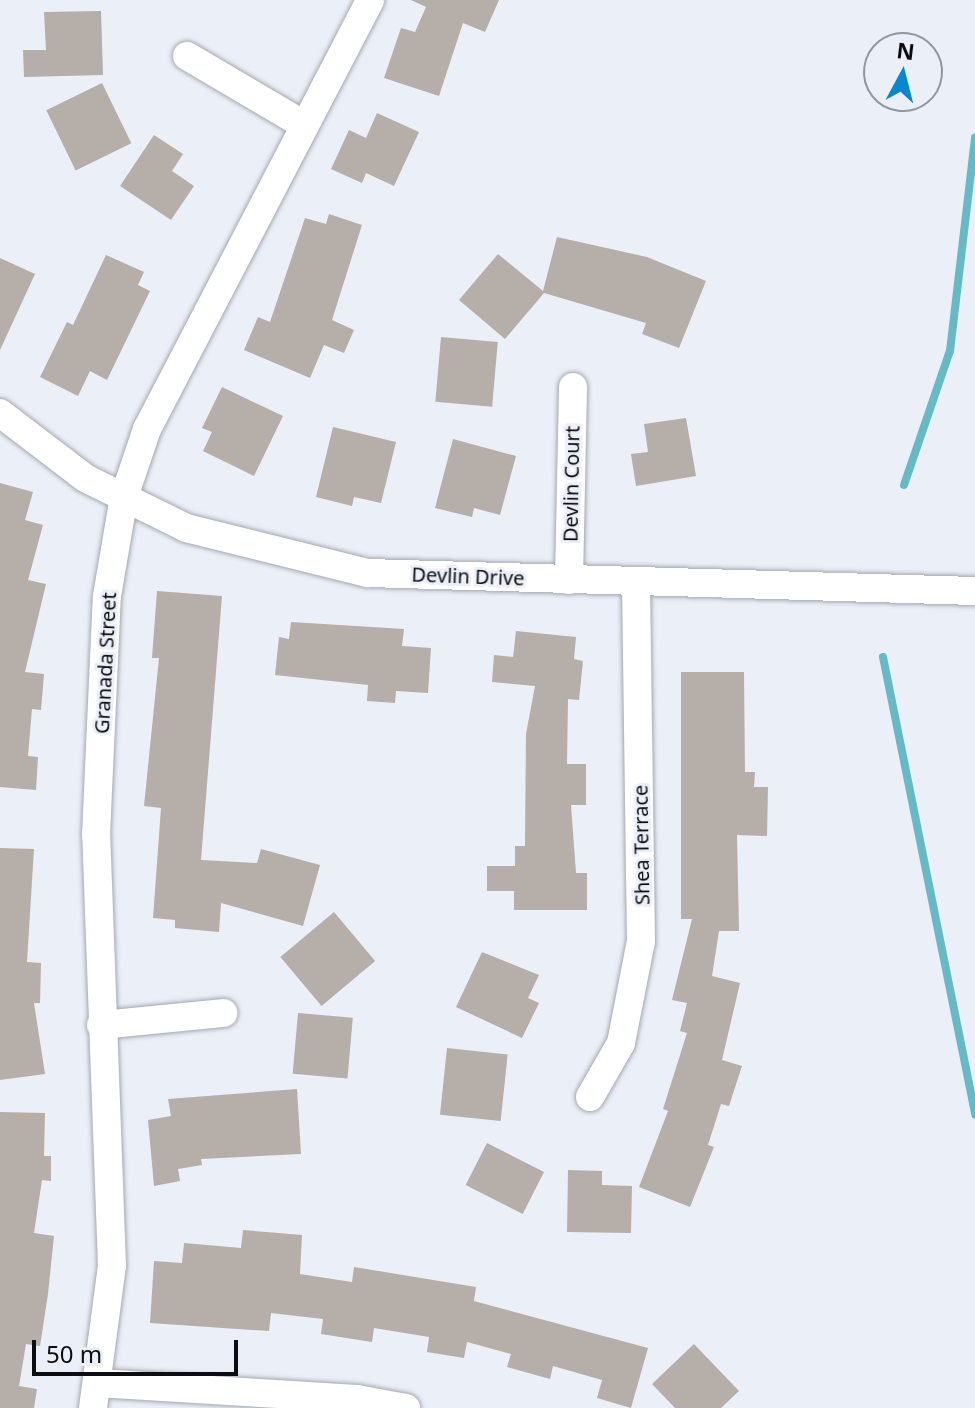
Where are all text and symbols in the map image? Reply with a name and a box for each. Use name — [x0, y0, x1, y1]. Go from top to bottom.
north arrow — [863, 32, 943, 112]
text: N — [895, 34, 916, 66]
street label: Devlin Court — [558, 426, 584, 542]
street label: Devlin Drive — [411, 562, 525, 590]
street label: Granada Street — [89, 592, 121, 734]
street label: Shea Terrace — [628, 785, 654, 905]
scale bar — [36, 1324, 242, 1374]
text: 50 m — [46, 1337, 102, 1370]

